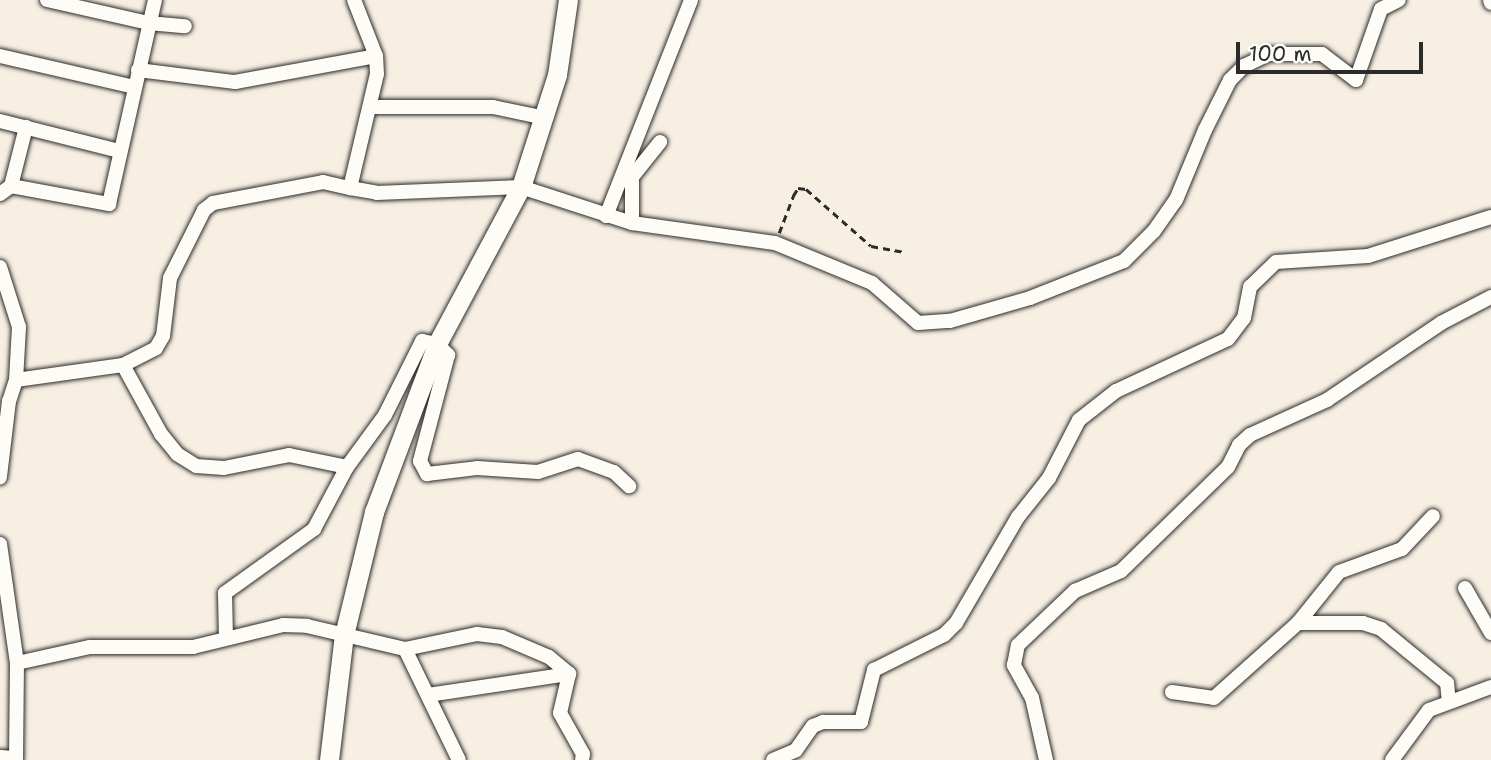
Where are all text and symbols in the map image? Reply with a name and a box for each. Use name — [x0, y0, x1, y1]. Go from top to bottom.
scale bar — [1239, 28, 1426, 72]
text: 100 m — [1249, 40, 1312, 68]

